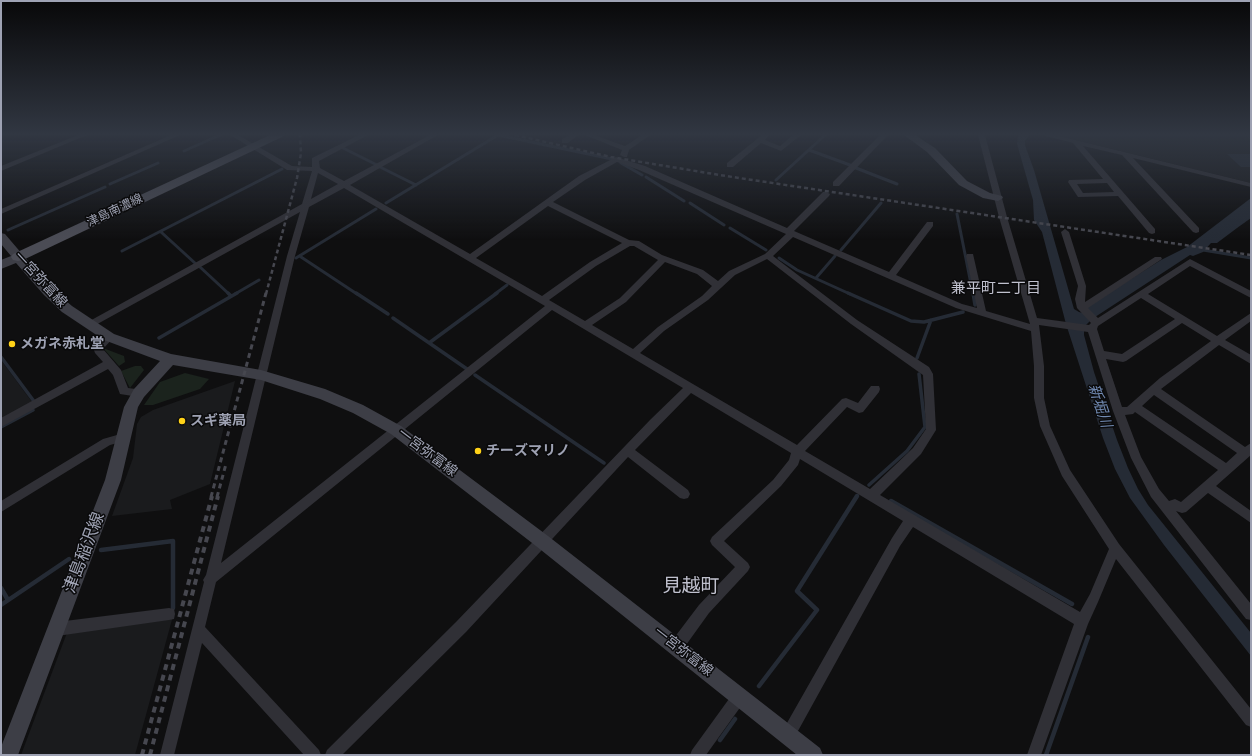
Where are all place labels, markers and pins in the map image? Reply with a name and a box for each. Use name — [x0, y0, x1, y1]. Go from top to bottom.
place label: メガネ赤札堂 — [20, 336, 104, 352]
marker: メガネ赤札堂 — [7, 339, 17, 349]
place label: スギ薬局 — [190, 413, 246, 429]
marker: スギ薬局 — [177, 416, 187, 426]
place label: チーズマリノ — [486, 443, 570, 459]
marker: チーズマリノ — [473, 446, 483, 456]

